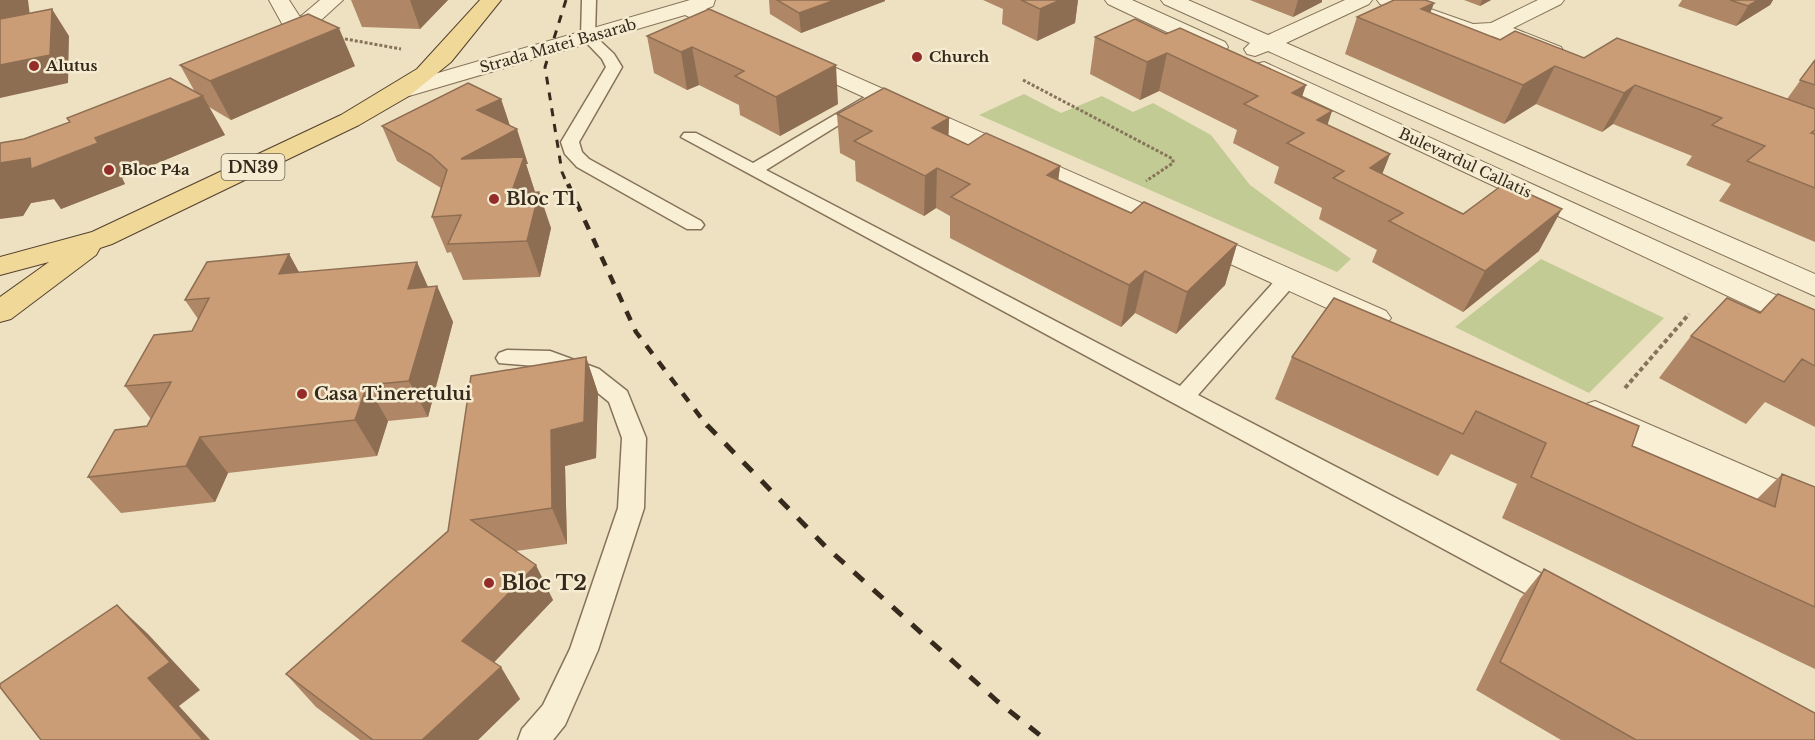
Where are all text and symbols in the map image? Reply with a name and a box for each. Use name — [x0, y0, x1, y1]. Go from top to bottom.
street label: Strada Matei Basarab — [477, 14, 638, 77]
place label: Church — [929, 47, 990, 66]
marker: Church — [910, 50, 924, 64]
place label: Alutus — [45, 56, 97, 75]
marker: Alutus — [27, 59, 41, 73]
street label: Bulevardul Callatis — [1396, 123, 1535, 202]
road number: DN39 — [222, 154, 284, 180]
place label: Bloc P4a — [121, 160, 190, 179]
marker: Bloc P4a — [102, 163, 116, 177]
place label: Bloc T1 — [506, 188, 576, 210]
marker: Bloc T1 — [487, 192, 501, 206]
place label: Casa Tineretului — [314, 383, 472, 405]
marker: Casa Tineretului — [295, 387, 309, 401]
place label: Bloc T2 — [501, 570, 587, 596]
marker: Bloc T2 — [482, 576, 496, 590]

